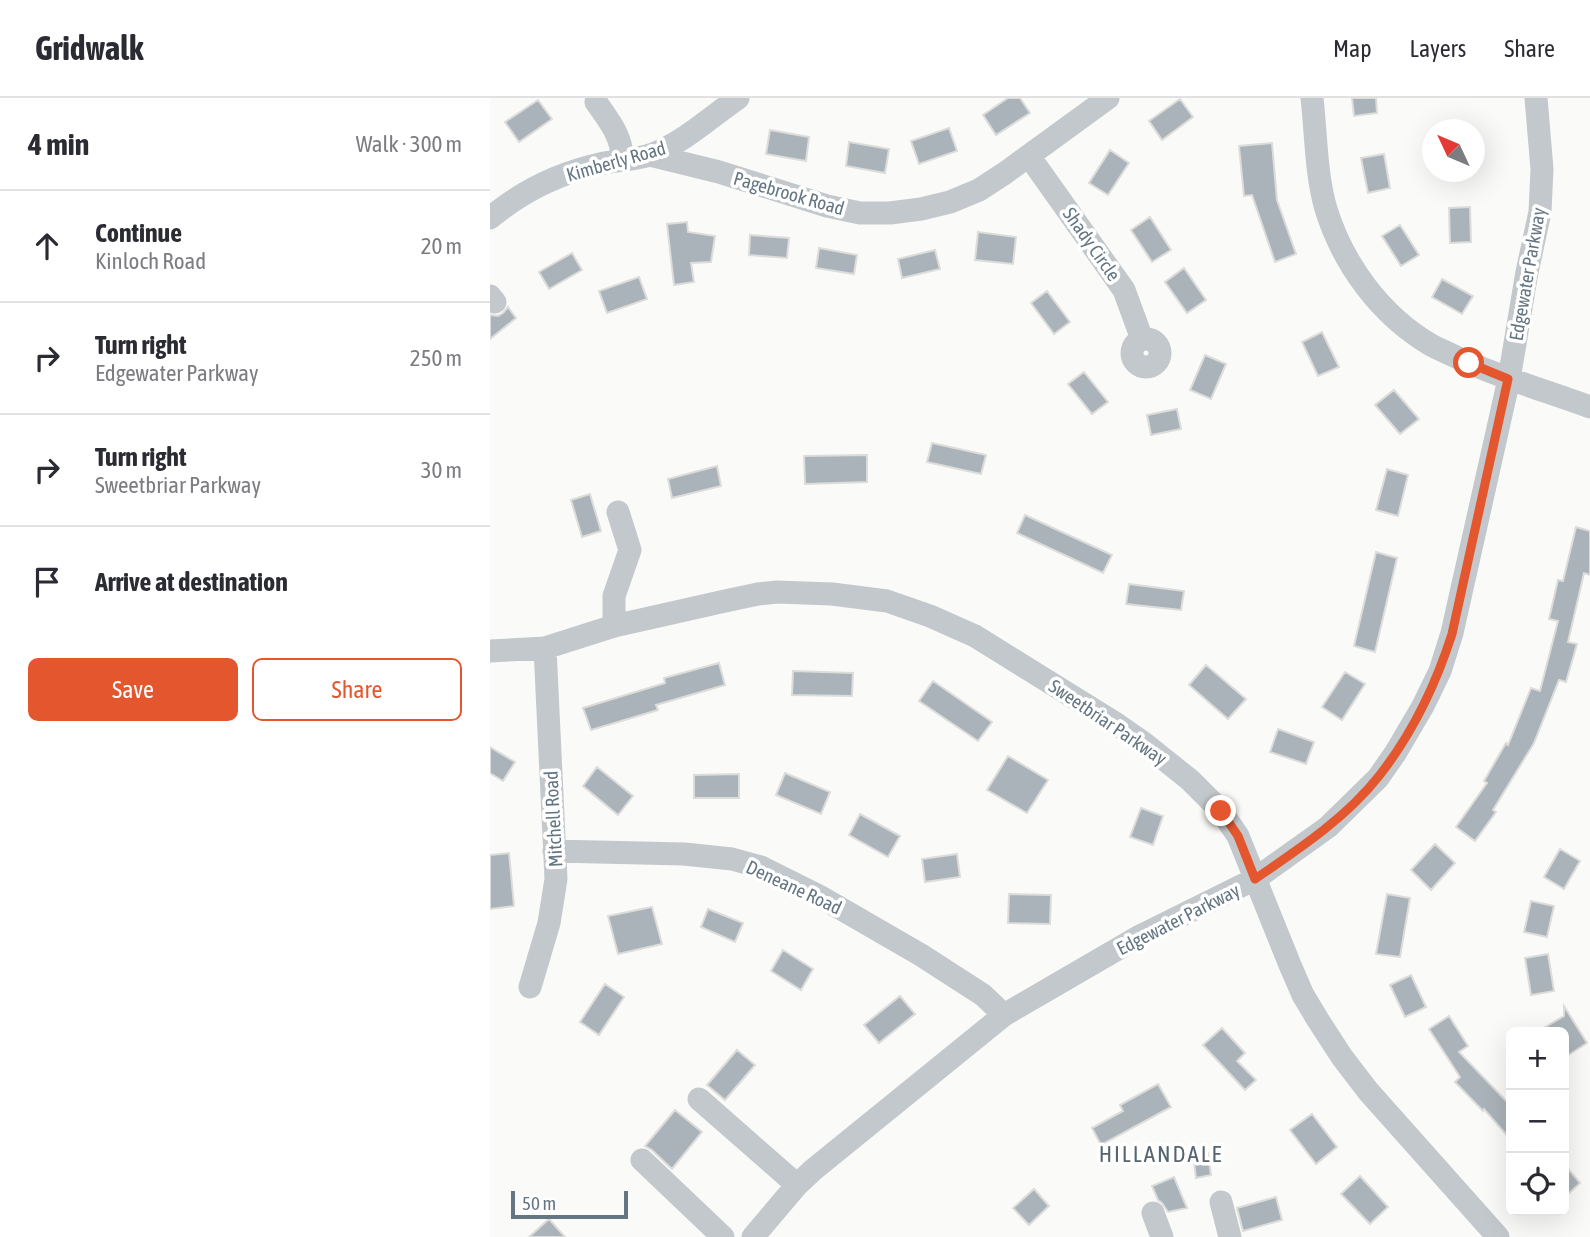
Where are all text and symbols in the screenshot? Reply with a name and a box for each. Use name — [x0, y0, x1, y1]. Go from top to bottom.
text: Gridwalk — [35, 29, 143, 67]
text: Map — [1333, 35, 1372, 62]
text: Layers — [1410, 35, 1466, 62]
text: Share — [1504, 35, 1555, 62]
north arrow — [1422, 119, 1485, 182]
text: 4 min — [28, 127, 89, 161]
text: Walk · 300 m — [356, 131, 462, 157]
street label: Kimberly Road — [564, 136, 668, 186]
street label: Pagebrook Road — [731, 167, 847, 219]
street label: Shady Circle — [1059, 203, 1125, 285]
street label: Edgewater Parkway — [1504, 205, 1550, 342]
text: Continue — [95, 218, 182, 248]
icon: ahead — [28, 227, 66, 265]
text: 20 m — [421, 233, 462, 259]
text: Kinloch Road — [95, 248, 206, 274]
text: Turn right — [95, 330, 186, 360]
icon: right — [28, 339, 66, 377]
text: 250 m — [410, 345, 462, 371]
route start — [1453, 347, 1484, 378]
text: Edgewater Parkway — [95, 360, 258, 386]
text: Turn right — [95, 442, 186, 472]
icon: right — [28, 451, 66, 489]
text: 30 m — [421, 457, 462, 483]
text: Sweetbriar Parkway — [95, 472, 261, 498]
icon: arrive — [28, 563, 66, 601]
text: Arrive at destination — [95, 567, 288, 597]
button: Save — [28, 658, 238, 721]
button: Share — [252, 658, 462, 721]
street label: Sweetbriar Parkway — [1045, 675, 1171, 770]
street label: Mitchell Road — [539, 770, 567, 868]
route end — [1205, 795, 1236, 826]
street label: Deneane Road — [743, 855, 845, 919]
street label: Edgewater Parkway — [1113, 878, 1243, 959]
map controls — [1506, 1027, 1569, 1216]
button: + — [1506, 1027, 1569, 1090]
button: − — [1506, 1090, 1569, 1153]
district label: HILLANDALE — [1099, 1141, 1223, 1167]
button: locate — [1506, 1153, 1569, 1216]
scale bar — [511, 1188, 628, 1220]
text: 50 m — [522, 1192, 556, 1214]

